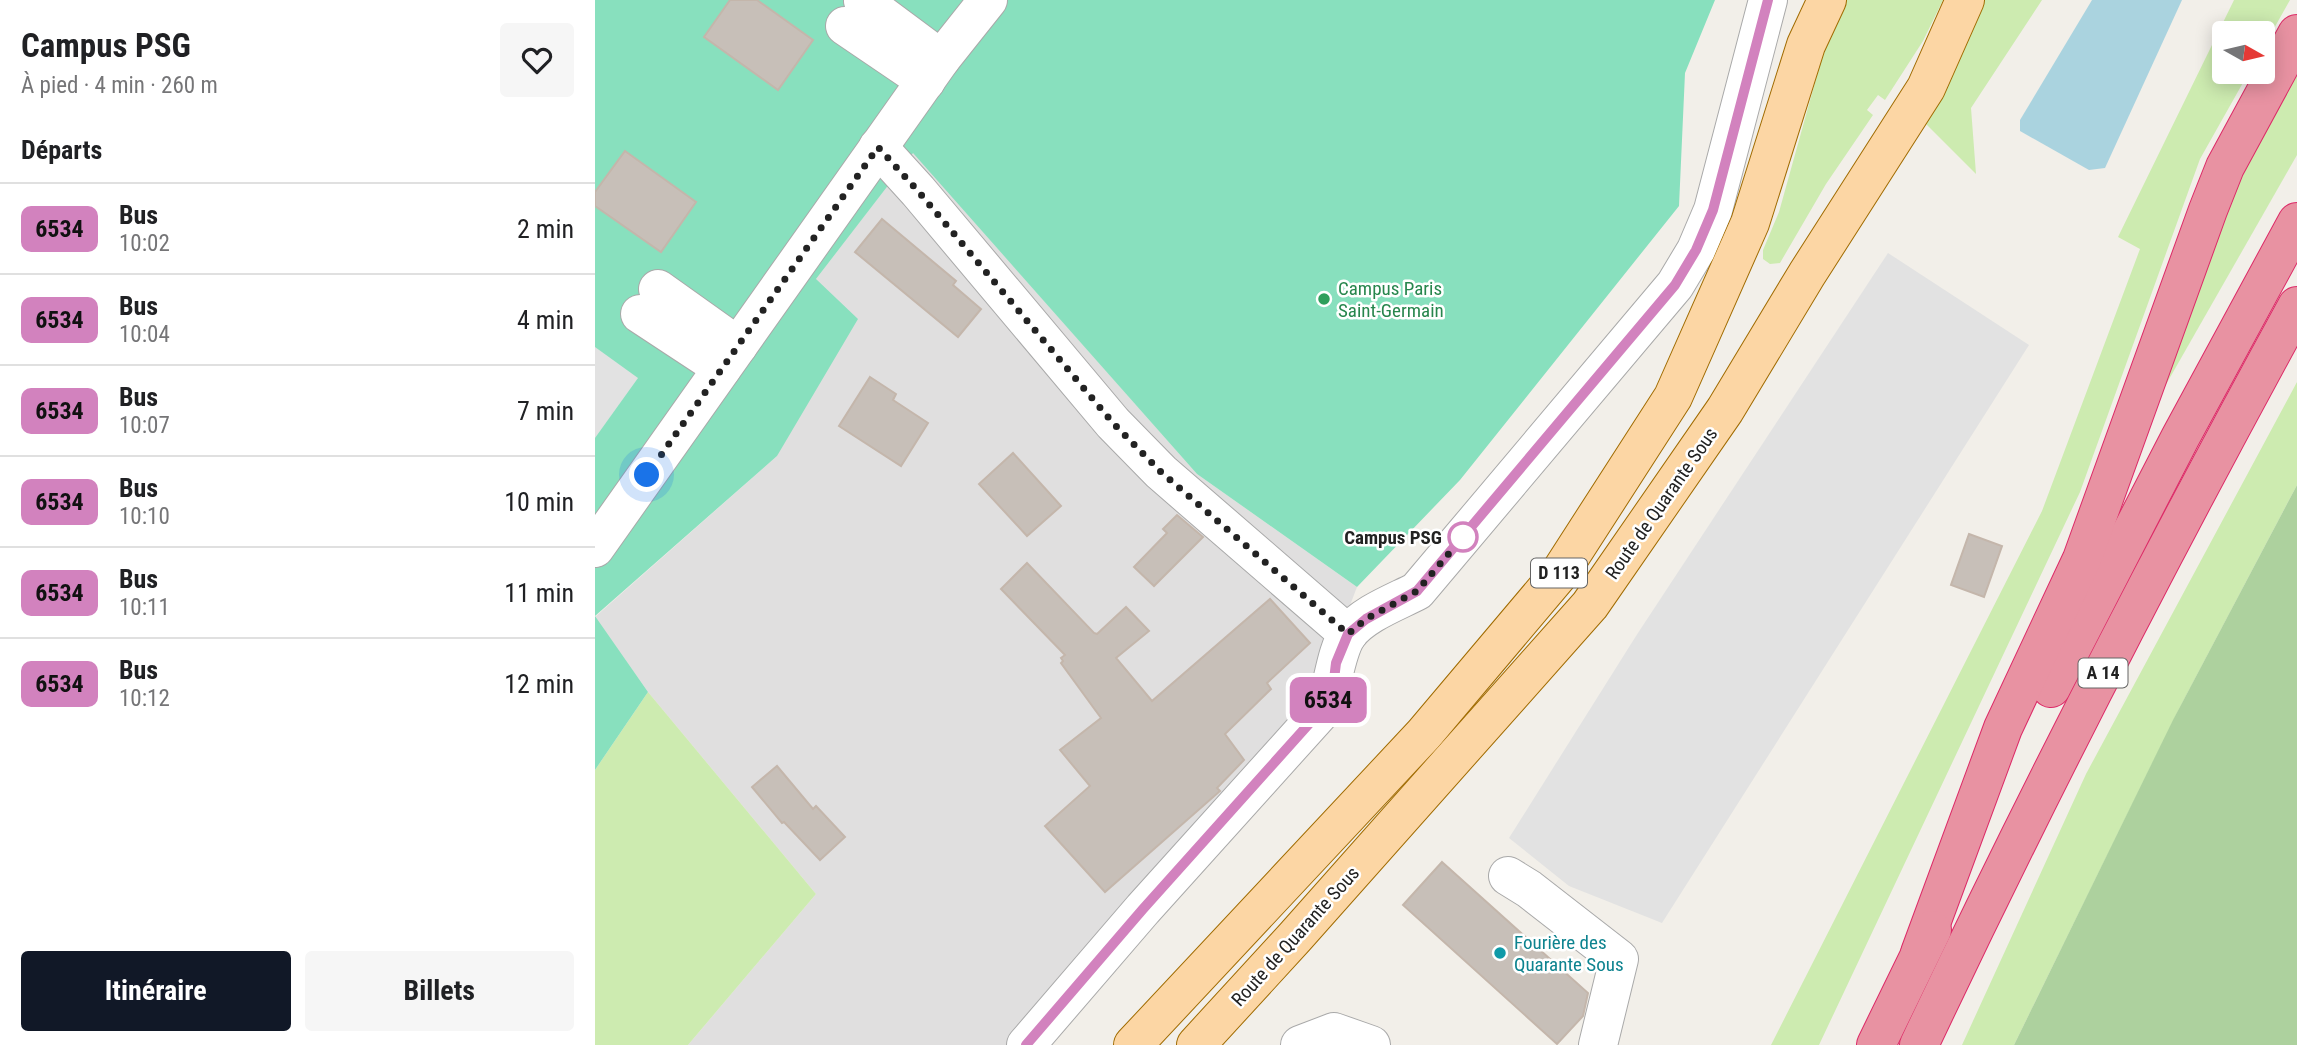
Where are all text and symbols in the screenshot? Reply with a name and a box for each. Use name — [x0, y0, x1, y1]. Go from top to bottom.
north arrow — [2212, 21, 2275, 84]
map controls — [2212, 21, 2275, 84]
button: heart — [500, 23, 574, 97]
text: Campus PSG — [21, 26, 191, 65]
text: À pied · 4 min · 260 m — [21, 72, 218, 99]
text: Départs — [21, 135, 102, 165]
text: Bus — [119, 200, 158, 230]
text: 2 min — [517, 214, 574, 244]
text: 6534 — [35, 215, 84, 243]
text: 10:02 — [119, 230, 170, 257]
place label: Campus Paris Saint-Germain — [1338, 277, 1444, 322]
text: Bus — [119, 291, 158, 321]
marker: Campus Paris Saint-Germain — [1316, 291, 1332, 307]
text: 4 min — [517, 305, 574, 335]
text: 6534 — [35, 306, 84, 334]
text: 10:04 — [119, 321, 170, 348]
text: Bus — [119, 382, 158, 412]
text: 7 min — [517, 396, 574, 426]
text: 6534 — [35, 397, 84, 425]
text: 10:07 — [119, 412, 170, 439]
street label: Route de Quarante Sous — [1600, 423, 1722, 584]
your location — [629, 457, 664, 492]
text: Bus — [119, 473, 158, 503]
text: 10 min — [504, 487, 574, 517]
text: 6534 — [35, 488, 84, 516]
text: 10:10 — [119, 503, 170, 530]
marker: Campus PSG — [1448, 522, 1478, 552]
place label: Campus PSG — [1344, 526, 1442, 549]
road number: D 113 — [1531, 558, 1587, 588]
text: Bus — [119, 564, 158, 594]
text: 11 min — [504, 578, 574, 608]
text: 6534 — [35, 579, 84, 607]
text: 10:11 — [119, 594, 170, 621]
text: Bus — [119, 655, 158, 685]
road number: A 14 — [2079, 658, 2127, 688]
text: 12 min — [504, 669, 574, 699]
text: 6534 — [35, 670, 84, 698]
line badge: 6534 — [1279, 677, 1377, 723]
text: 10:12 — [119, 685, 170, 712]
text: 6534 — [1304, 686, 1352, 714]
street label: Route de Quarante Sous — [1227, 862, 1364, 1011]
place label: Fourière des Quarante Sous — [1514, 931, 1624, 976]
marker: Fourière des Quarante Sous — [1492, 945, 1508, 961]
button: Itinéraire — [21, 951, 291, 1031]
button: Billets — [305, 951, 574, 1031]

